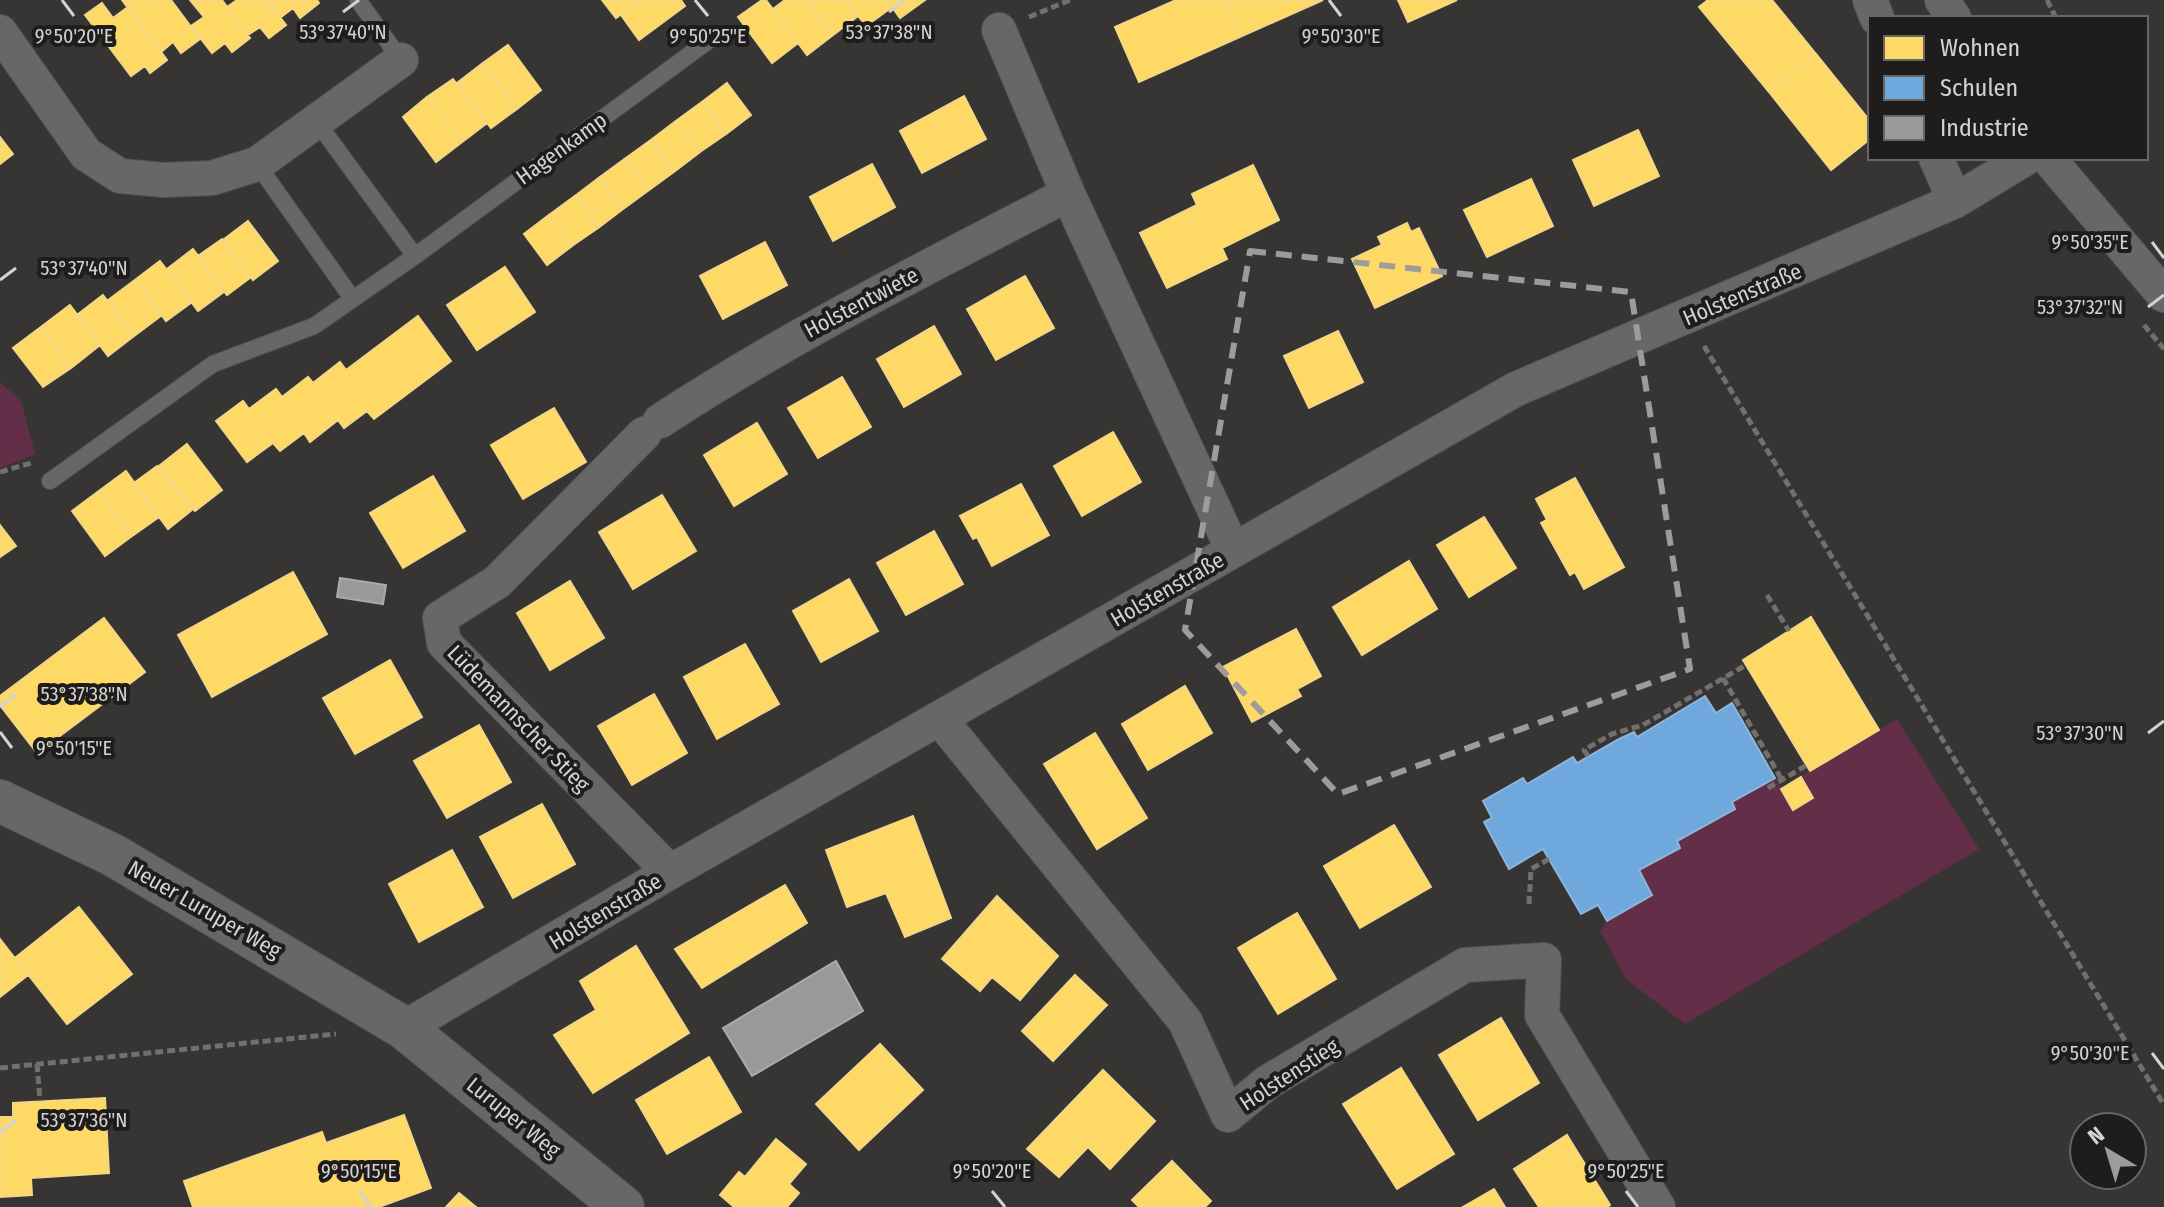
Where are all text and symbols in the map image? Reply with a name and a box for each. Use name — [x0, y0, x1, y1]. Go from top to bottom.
legend — [1868, 16, 2148, 160]
text: 53°37'40"N — [299, 20, 387, 44]
text: 53°37'38"N — [845, 20, 933, 44]
text: 9°50'20"E — [35, 24, 113, 48]
text: 9°50'25"E — [670, 24, 746, 48]
text: 9°50'30"E — [1302, 24, 1380, 48]
text: Wohnen — [1940, 34, 2020, 62]
text: Schulen — [1940, 74, 2018, 102]
street label: Hagenkamp — [511, 106, 612, 190]
text: Industrie — [1940, 114, 2029, 142]
text: 9°50'35"E — [2051, 230, 2129, 254]
text: 53°37'40"N — [40, 256, 128, 280]
street label: Holstenstraße — [1679, 257, 1806, 332]
street label: Holstentwiete — [800, 261, 923, 344]
text: 53°37'32"N — [2037, 295, 2123, 319]
street label: Holstenstraße — [1106, 546, 1229, 633]
street label: Lüdemannscher Stieg — [442, 639, 596, 798]
text: 53°37'38"N — [40, 682, 128, 706]
text: 53°37'30"N — [2036, 721, 2124, 745]
text: 9°50'15"E — [36, 736, 112, 760]
street label: Neuer Luruper Weg — [123, 855, 287, 965]
street label: Holstenstraße — [544, 867, 666, 956]
street label: Holstenstieg — [1235, 1032, 1344, 1116]
text: 9°50'30"E — [2051, 1041, 2129, 1065]
street label: Luruper Weg — [461, 1071, 567, 1164]
text: 53°37'36"N — [41, 1108, 127, 1132]
north arrow — [2068, 1111, 2148, 1191]
text: N — [2082, 1121, 2110, 1150]
text: 9°50'15"E — [321, 1159, 397, 1183]
text: 9°50'20"E — [953, 1159, 1031, 1183]
text: 9°50'25"E — [1588, 1159, 1664, 1183]

